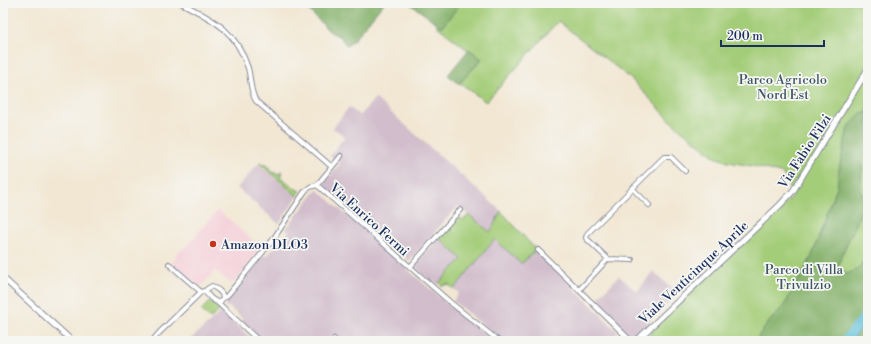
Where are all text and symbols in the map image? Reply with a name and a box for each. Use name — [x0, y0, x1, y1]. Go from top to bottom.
scale bar — [721, 22, 824, 48]
text: 200 m — [727, 29, 763, 44]
park label: Parco Agricolo Nord Est — [739, 72, 827, 103]
street label: Via Fabio Filzi — [774, 111, 835, 192]
street label: Via Enrico Fermi — [326, 179, 412, 260]
street label: Viale Venticinque Aprile — [635, 217, 752, 328]
place label: Amazon DLO3 — [220, 237, 308, 253]
marker: Amazon DLO3 — [208, 239, 218, 249]
park label: Parco di Villa Trivulzio — [765, 262, 844, 293]

